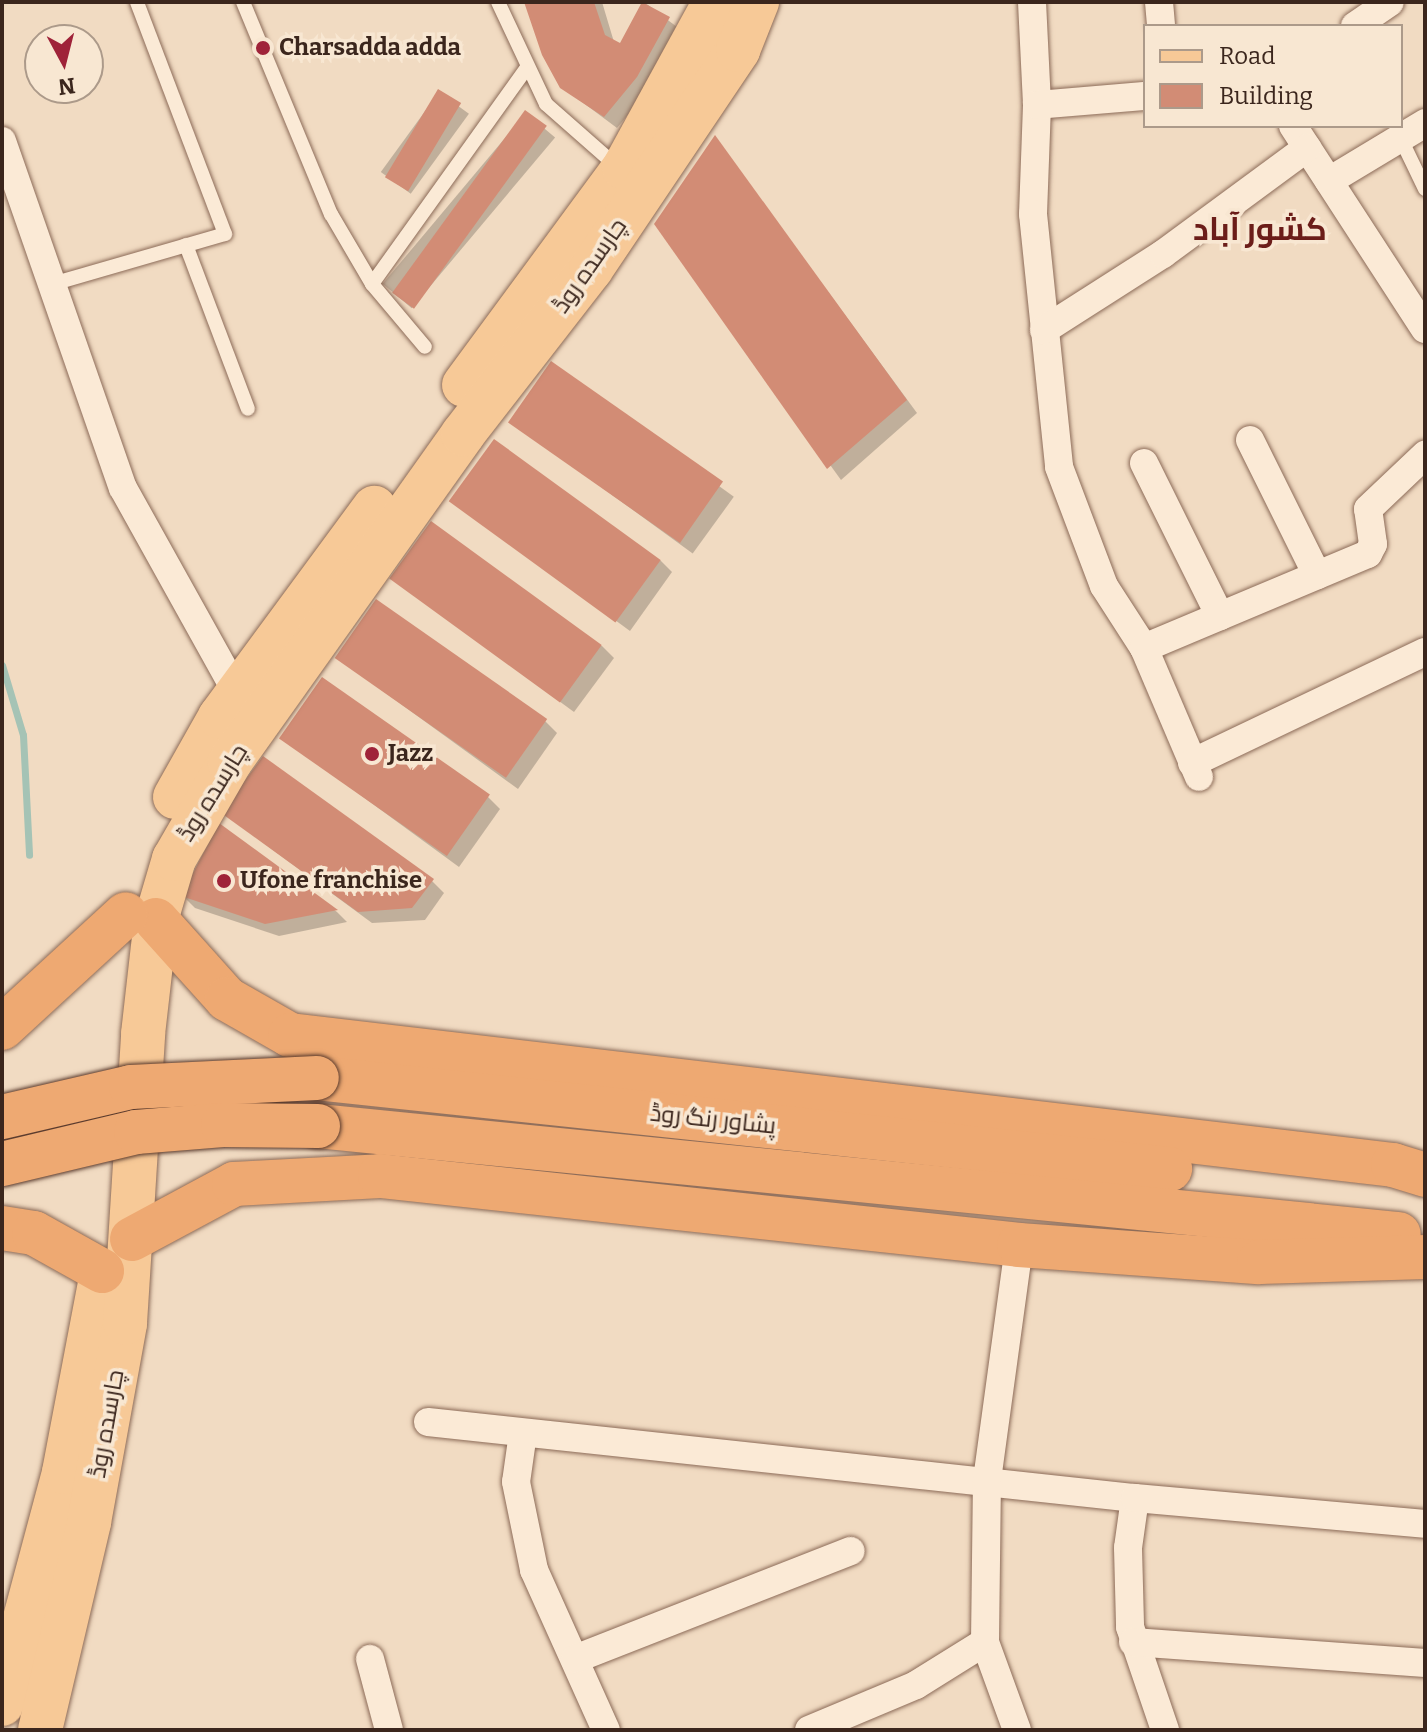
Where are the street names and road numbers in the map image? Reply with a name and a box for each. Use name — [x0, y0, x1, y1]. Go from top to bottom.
street label: چارسدہ روڈ — [547, 213, 633, 319]
street label: چارسدہ روڈ — [172, 739, 254, 847]
street label: پشاور رنگ روڈ — [649, 1099, 777, 1141]
street label: چارسدہ روڈ — [83, 1368, 131, 1480]

